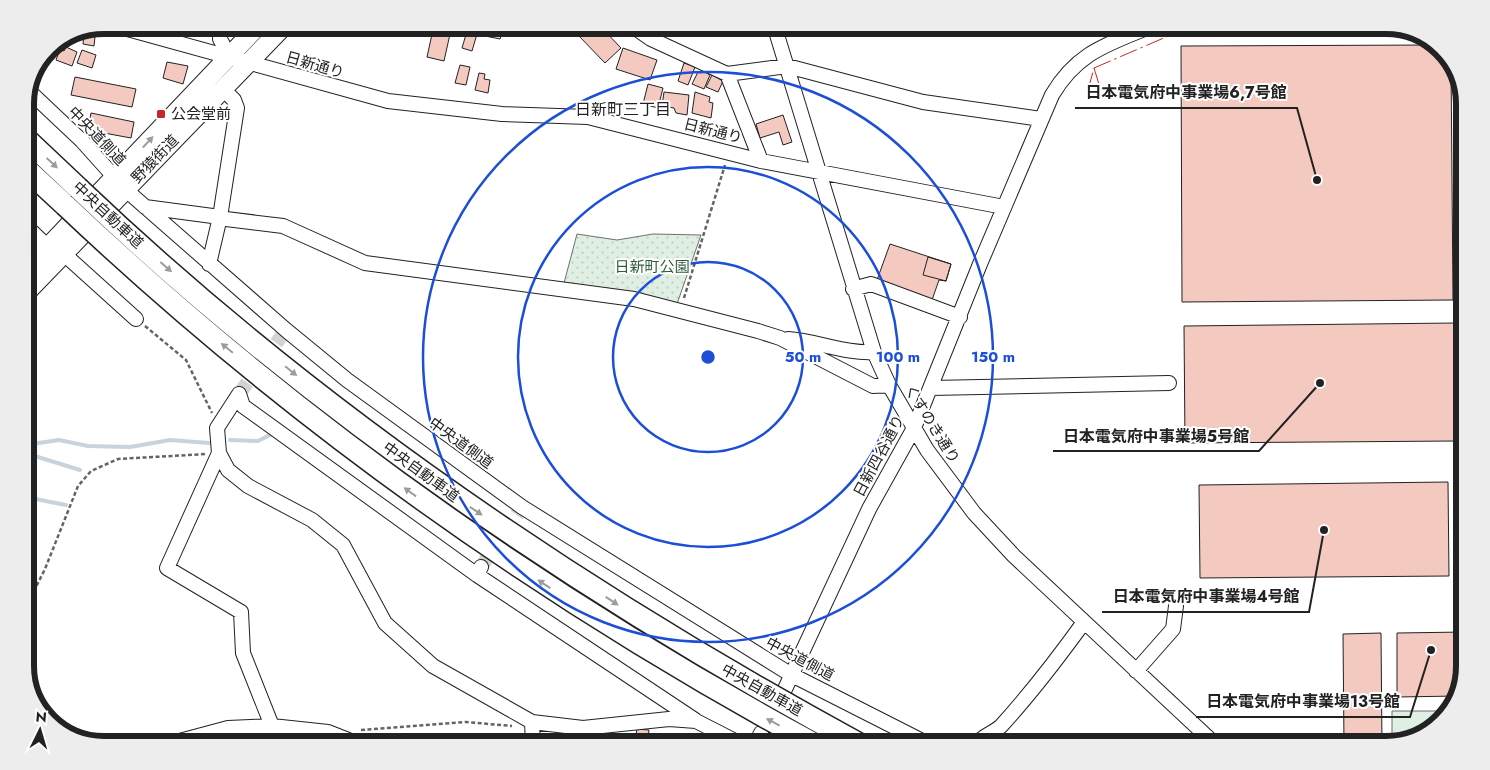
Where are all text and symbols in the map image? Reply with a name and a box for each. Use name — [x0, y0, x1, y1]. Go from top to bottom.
street label: 日新通り — [283, 46, 347, 84]
callout: 日本電気府中事業場6,7号館 — [1075, 77, 1297, 108]
text: 日本電気府中事業場6,7号館 — [1085, 81, 1287, 104]
district label: 日新町三丁目 — [575, 98, 671, 121]
street label: 中央道側道 — [63, 101, 131, 171]
place label: 公会堂前 — [171, 103, 231, 125]
marker: 公会堂前 — [155, 108, 167, 120]
street label: 日新通り — [681, 113, 745, 149]
street label: 野猿街道 — [126, 130, 184, 188]
one-way arrow — [142, 136, 154, 148]
one-way arrow — [45, 157, 57, 169]
street label: 中央自動車道 — [68, 176, 148, 254]
park label: 日新町公園 — [614, 256, 690, 278]
one-way arrow — [159, 262, 172, 273]
one-way arrow — [221, 343, 234, 354]
text: 50 m — [785, 346, 821, 368]
text: 100 m — [876, 346, 920, 368]
text: 150 m — [971, 346, 1015, 368]
centre of rings — [699, 348, 717, 366]
one-way arrow — [284, 366, 297, 377]
street label: くすのき通り — [899, 380, 965, 468]
street label: 日新四谷通り — [848, 411, 910, 501]
street label: 中央道側道 — [424, 412, 498, 474]
callout: 日本電気府中事業場5号館 — [1053, 420, 1259, 451]
text: 日本電気府中事業場5号館 — [1063, 425, 1249, 448]
street label: 中央自動車道 — [378, 437, 464, 507]
one-way arrow — [403, 487, 417, 497]
one-way arrow — [470, 507, 483, 516]
one-way arrow — [537, 579, 550, 589]
callout: 日本電気府中事業場4号館 — [1102, 581, 1309, 612]
text: 日本電気府中事業場4号館 — [1112, 585, 1300, 608]
one-way arrow — [605, 596, 619, 606]
street label: 中央道側道 — [762, 632, 838, 686]
street label: 中央自動車道 — [717, 659, 807, 721]
callout: 日本電気府中事業場13号館 — [1196, 686, 1410, 717]
text: 日本電気府中事業場13号館 — [1206, 690, 1400, 713]
north arrow — [15, 705, 65, 755]
text: N — [35, 707, 48, 727]
one-way arrow — [766, 718, 780, 726]

